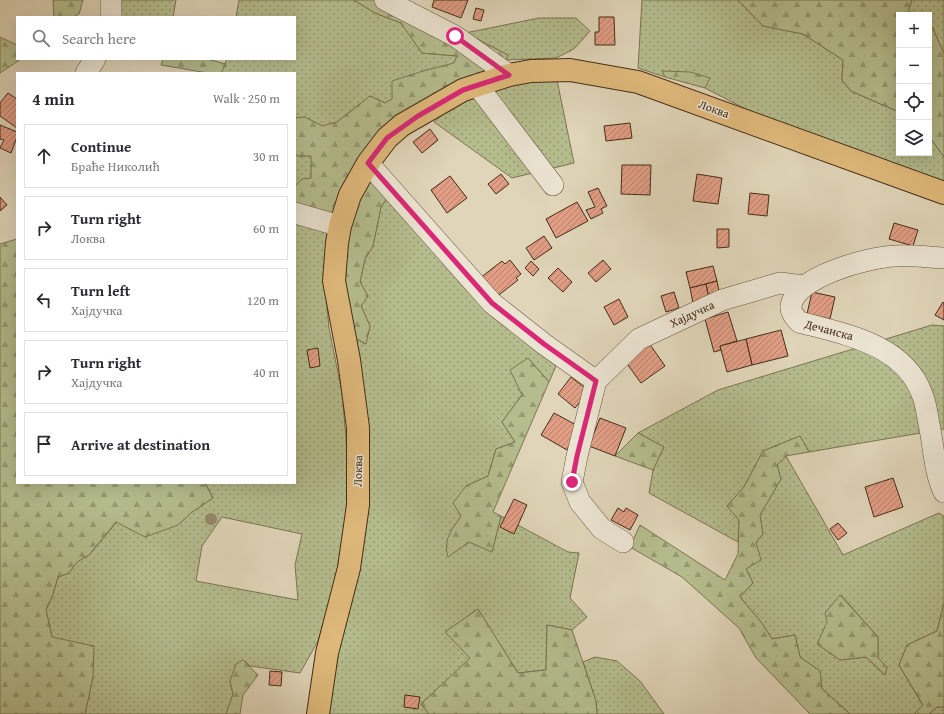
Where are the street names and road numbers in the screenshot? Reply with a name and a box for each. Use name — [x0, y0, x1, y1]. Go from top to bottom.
street label: Локва — [696, 95, 732, 122]
street label: Хајдучка — [667, 296, 717, 331]
street label: Дечанска — [802, 315, 856, 344]
street label: Локва — [349, 455, 366, 487]

